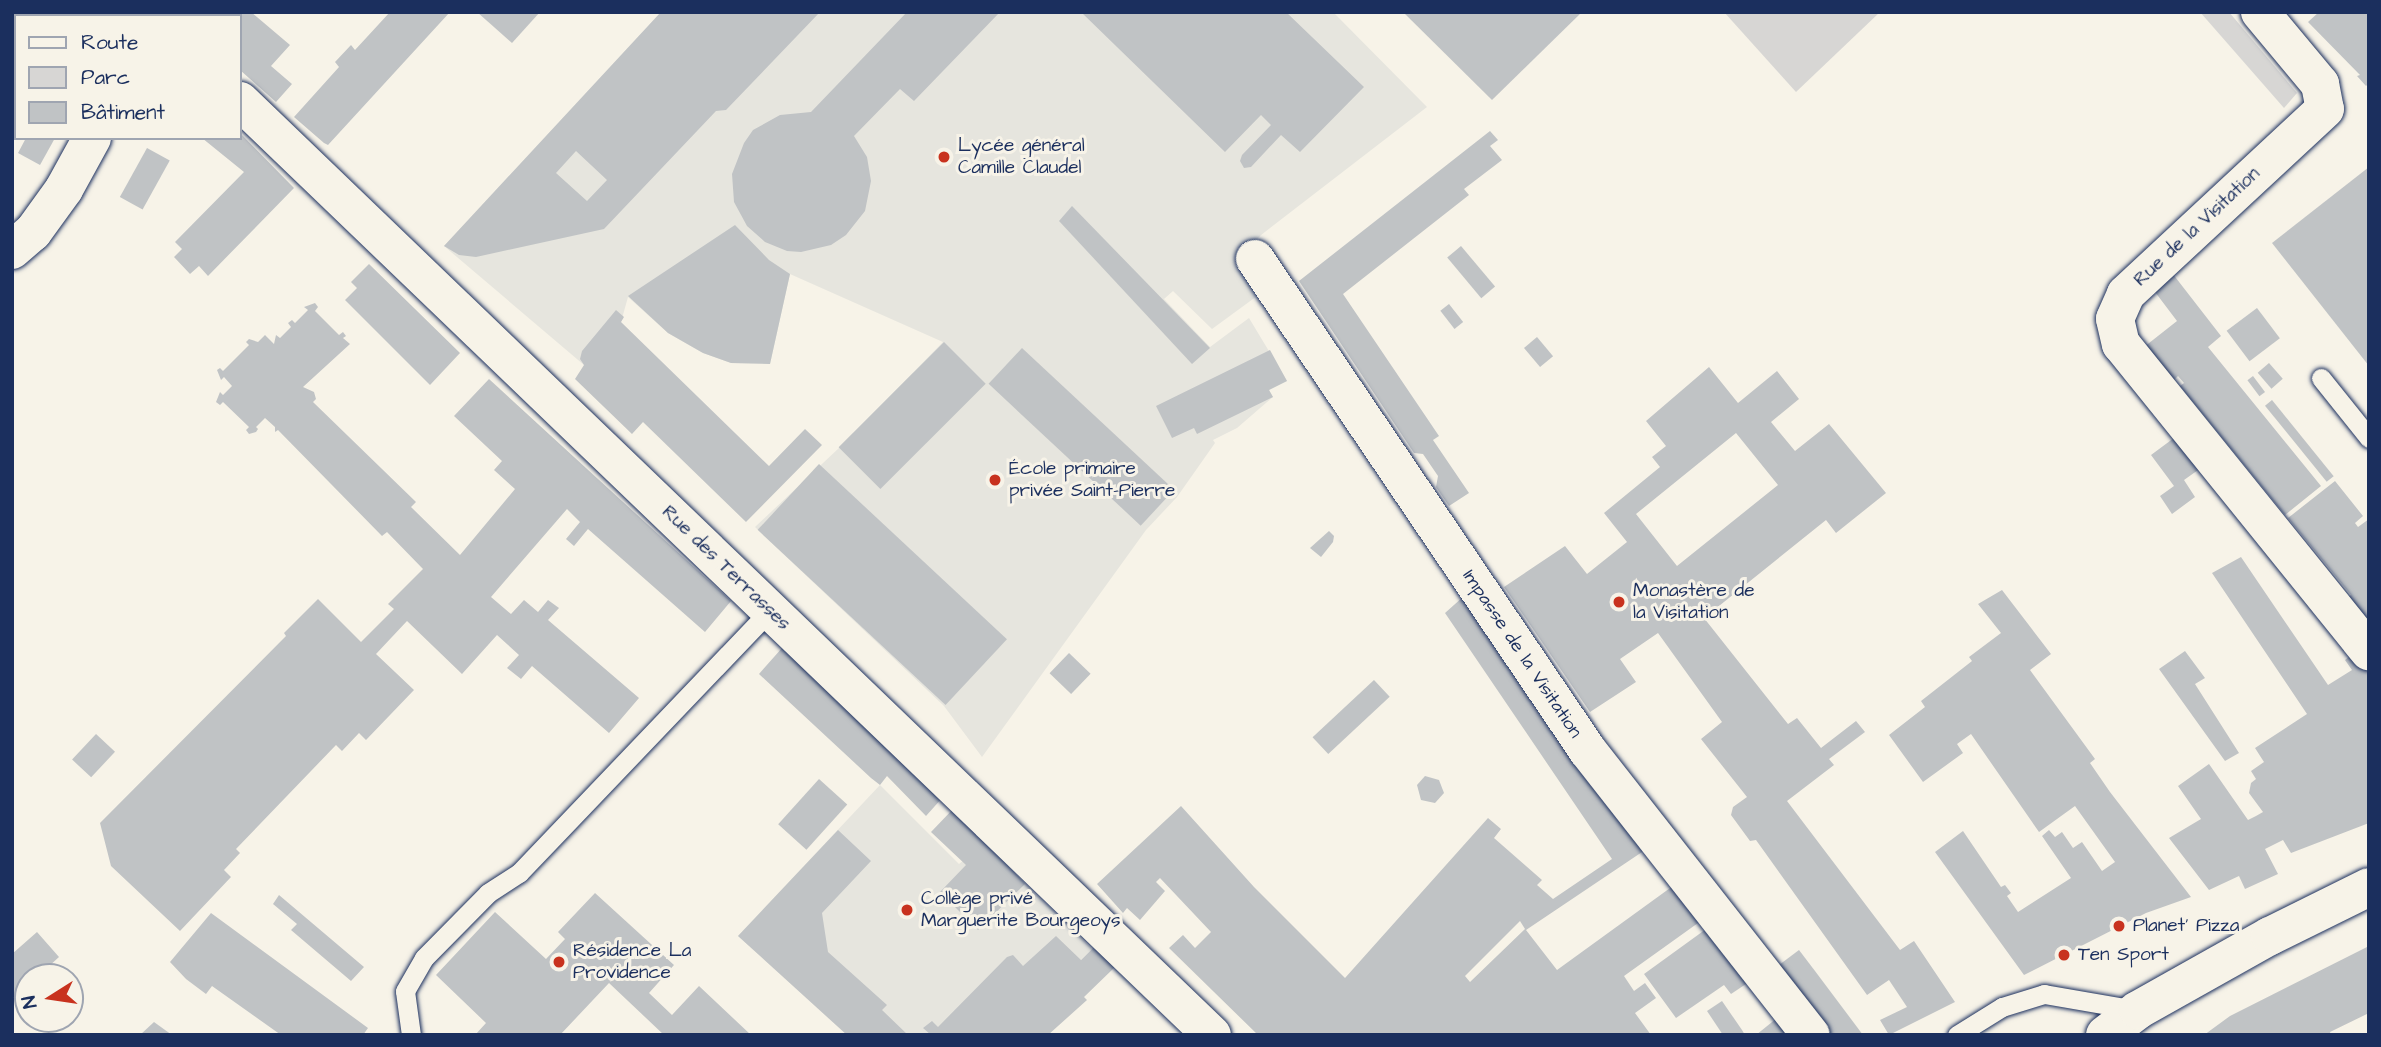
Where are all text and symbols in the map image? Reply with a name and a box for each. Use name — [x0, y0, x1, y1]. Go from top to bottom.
legend — [14, 14, 242, 140]
text: Route — [81, 28, 138, 57]
text: Parc — [81, 63, 130, 92]
text: Bâtiment — [81, 98, 165, 127]
place label: Lycée général Camille Claudel — [958, 135, 1085, 179]
marker: Lycée général Camille Claudel — [936, 149, 952, 165]
street label: Rue de la Visitation — [2129, 163, 2265, 291]
place label: École primaire privée Saint-Pierre — [1009, 458, 1175, 502]
marker: École primaire privée Saint-Pierre — [987, 472, 1003, 488]
street label: Rue des Terrasses — [657, 501, 795, 635]
street label: Impasse de la Visitation — [1457, 566, 1587, 742]
place label: Monastère de la Visitation — [1633, 580, 1754, 624]
marker: Monastère de la Visitation — [1611, 594, 1627, 610]
place label: Collège privé Marguerite Bourgeoys — [921, 888, 1121, 932]
marker: Collège privé Marguerite Bourgeoys — [899, 902, 915, 918]
place label: Planet' Pizza — [2133, 915, 2239, 937]
marker: Planet' Pizza — [2111, 918, 2127, 934]
place label: Résidence La Providence — [573, 940, 691, 984]
place label: Ten Sport — [2078, 944, 2169, 966]
marker: Ten Sport — [2056, 947, 2072, 963]
marker: Résidence La Providence — [551, 954, 567, 970]
north arrow — [14, 963, 84, 1033]
text: N — [15, 993, 44, 1011]

